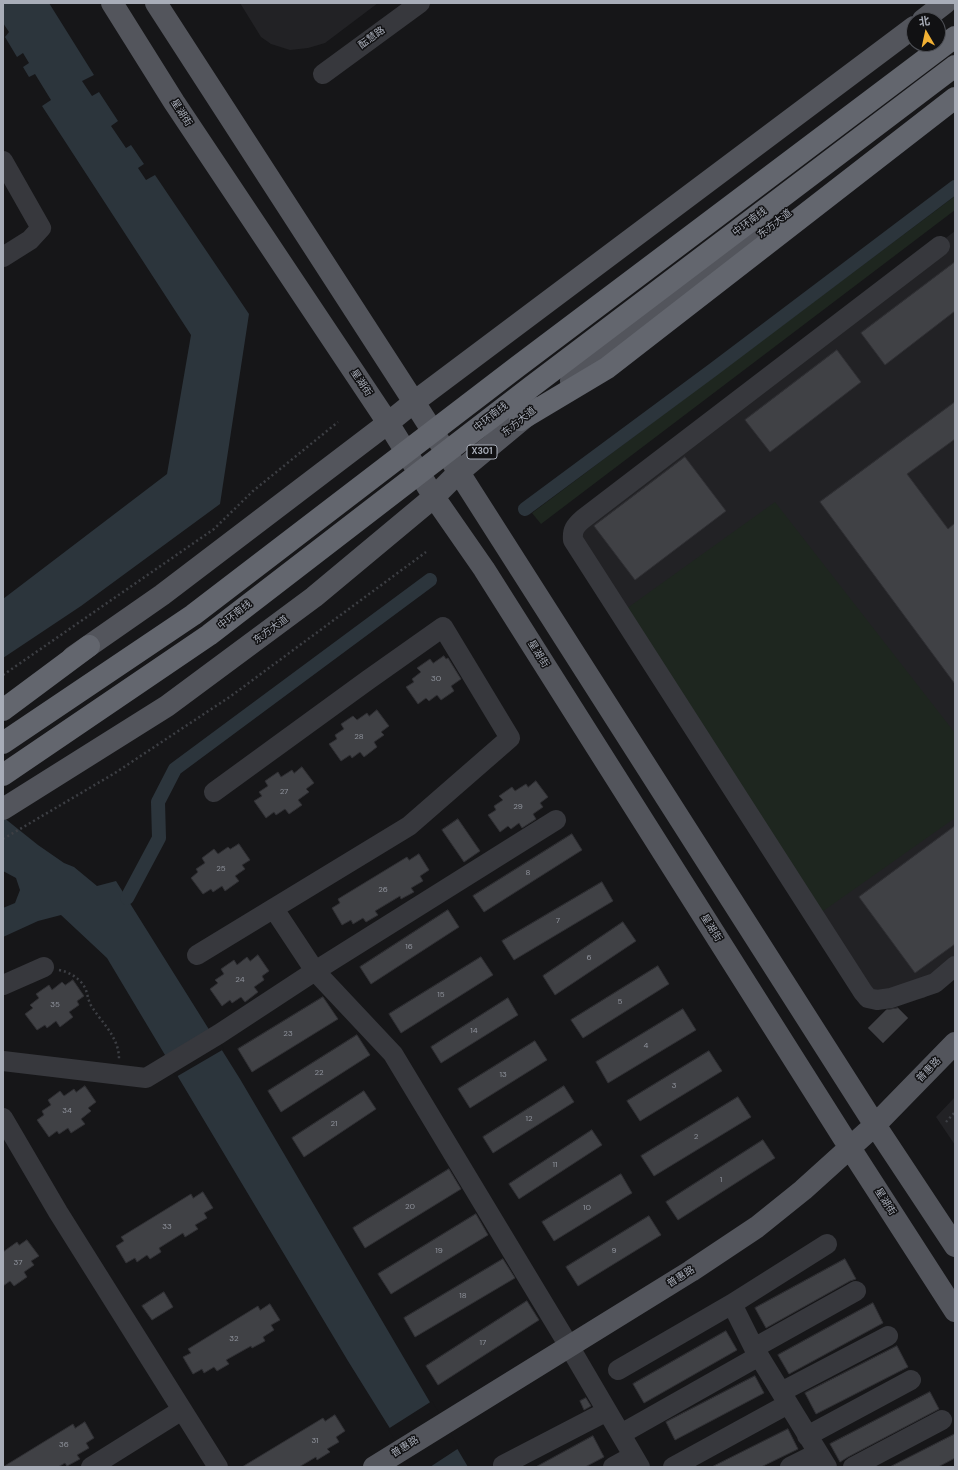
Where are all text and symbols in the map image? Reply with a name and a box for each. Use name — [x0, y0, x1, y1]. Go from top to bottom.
north arrow — [906, 12, 946, 52]
text: 北 — [918, 13, 931, 29]
street label: 酝慧路 — [356, 24, 388, 52]
street label: 星湖街 — [168, 97, 194, 129]
street label: 中环南线 — [730, 205, 770, 239]
street label: 东方大道 — [756, 207, 794, 241]
street label: 星湖街 — [348, 367, 374, 399]
street label: 中环南线 — [472, 400, 510, 434]
street label: 东方大道 — [500, 405, 538, 439]
road number: X301 — [467, 445, 497, 459]
street label: 中环南线 — [216, 598, 254, 632]
street label: 东方大道 — [251, 613, 291, 647]
street label: 星湖街 — [525, 638, 551, 670]
house number: 30 — [431, 674, 441, 684]
house number: 28 — [354, 732, 364, 742]
house number: 27 — [280, 787, 288, 797]
house number: 29 — [513, 802, 523, 812]
house number: 25 — [216, 864, 226, 874]
house number: 8 — [526, 868, 530, 878]
house number: 26 — [378, 885, 388, 895]
street label: 星湖街 — [698, 912, 724, 944]
house number: 7 — [556, 916, 560, 926]
house number: 16 — [405, 942, 413, 952]
house number: 6 — [586, 953, 592, 963]
house number: 24 — [235, 975, 245, 985]
house number: 15 — [437, 990, 445, 1000]
house number: 5 — [618, 997, 622, 1007]
house number: 35 — [50, 1000, 60, 1010]
house number: 14 — [470, 1026, 478, 1036]
house number: 23 — [283, 1029, 293, 1039]
house number: 4 — [644, 1041, 648, 1051]
street label: 普惠路 — [914, 1055, 944, 1085]
house number: 22 — [314, 1068, 324, 1078]
house number: 13 — [499, 1070, 507, 1080]
house number: 3 — [672, 1081, 676, 1091]
house number: 34 — [62, 1106, 72, 1116]
house number: 12 — [525, 1114, 533, 1124]
house number: 21 — [330, 1119, 338, 1129]
house number: 2 — [694, 1132, 698, 1142]
house number: 11 — [553, 1160, 557, 1170]
house number: 1 — [720, 1175, 722, 1185]
street label: 星湖街 — [872, 1186, 898, 1218]
house number: 20 — [405, 1202, 415, 1212]
house number: 10 — [583, 1203, 591, 1213]
house number: 33 — [162, 1222, 172, 1232]
house number: 19 — [435, 1246, 443, 1256]
house number: 9 — [611, 1246, 617, 1256]
house number: 37 — [14, 1258, 22, 1268]
street label: 普惠路 — [665, 1264, 697, 1290]
house number: 18 — [459, 1291, 467, 1301]
house number: 32 — [229, 1334, 239, 1344]
house number: 17 — [480, 1338, 486, 1348]
street label: 普惠路 — [389, 1434, 421, 1460]
house number: 31 — [311, 1436, 319, 1446]
house number: 36 — [59, 1440, 69, 1450]

